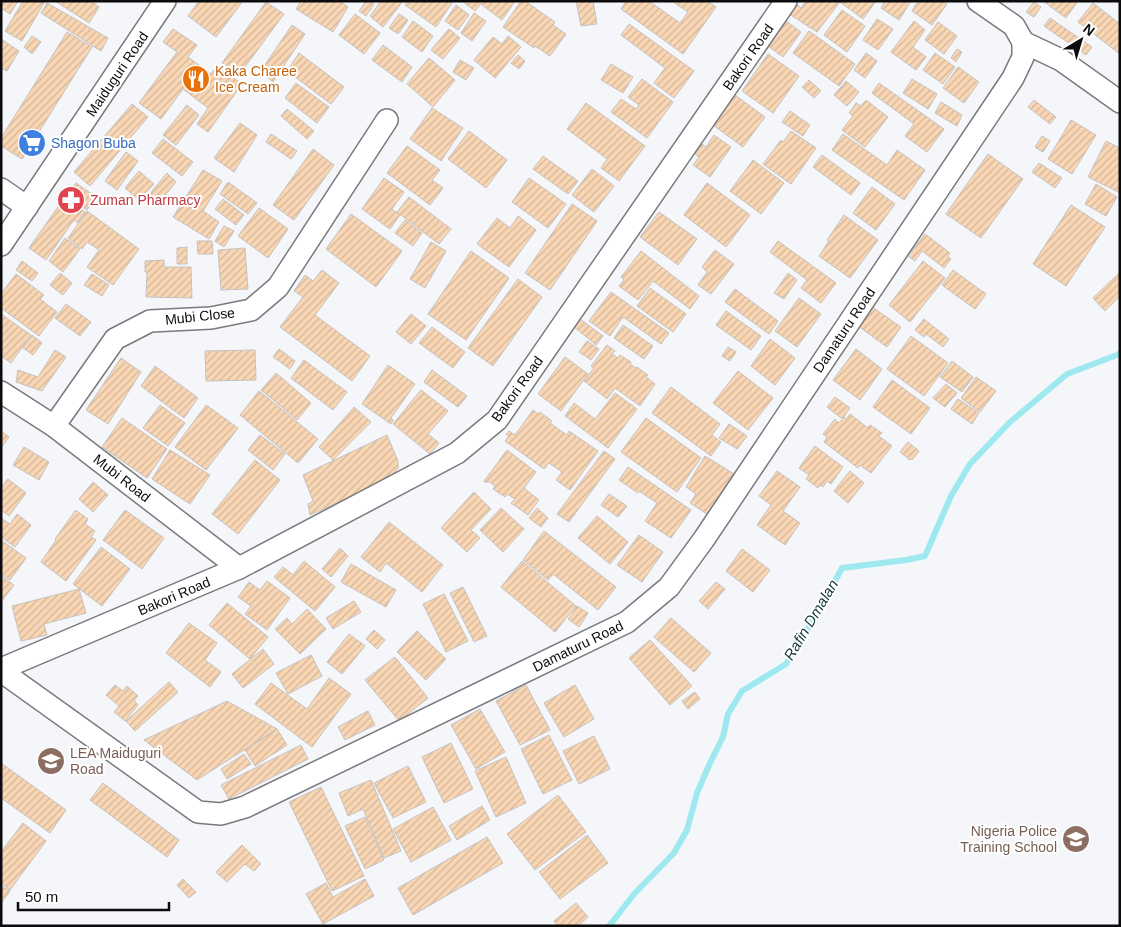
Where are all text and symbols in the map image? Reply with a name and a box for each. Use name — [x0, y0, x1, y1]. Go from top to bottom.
north arrow — [1056, 15, 1106, 65]
text: N — [1080, 20, 1098, 39]
street label: Bakori Road — [719, 21, 777, 93]
street label: Maiduguri Road — [83, 29, 151, 119]
place label: Kaka Charee Ice Cream — [215, 63, 297, 95]
restaurant icon: Kaka Charee Ice Cream — [181, 64, 211, 94]
supermarket icon: Shagon Buba — [17, 128, 47, 158]
place label: Shagon Buba — [51, 135, 136, 151]
pharmacy icon: Zuman Pharmacy — [56, 185, 86, 215]
place label: Zuman Pharmacy — [90, 192, 200, 208]
street label: Damaturu Road — [810, 285, 878, 375]
street label: Mubi Close — [164, 304, 236, 328]
street label: Bakori Road — [488, 353, 546, 425]
street label: Mubi Road — [90, 451, 154, 505]
street label: Bakori Road — [135, 574, 213, 618]
water label: Rafin Dmalan — [780, 576, 841, 663]
street label: Damaturu Road — [530, 617, 626, 675]
place label: LEA Maiduguri Road — [70, 745, 161, 777]
school or university icon: LEA Maiduguri Road — [36, 746, 66, 776]
place label: Nigeria Police Training School — [960, 823, 1057, 855]
school or university icon: Nigeria Police Training School — [1061, 824, 1091, 854]
scale bar — [18, 880, 169, 912]
text: 50 m — [25, 888, 58, 905]

